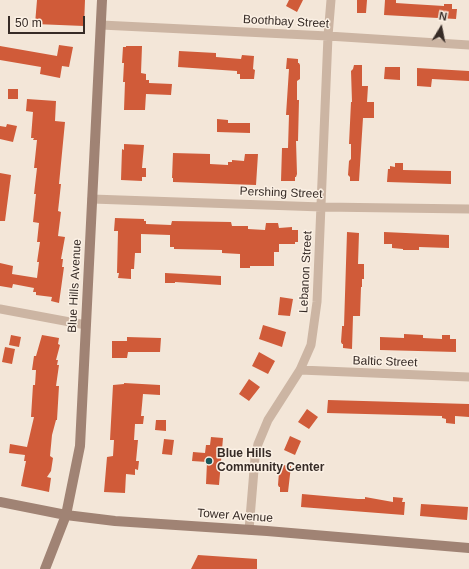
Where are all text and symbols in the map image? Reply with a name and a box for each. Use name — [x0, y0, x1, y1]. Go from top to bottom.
scale bar — [10, 8, 87, 34]
north arrow — [421, 8, 461, 48]
text: N — [438, 10, 448, 23]
street label: Boothbay Street — [243, 13, 329, 31]
text: 50 m — [15, 16, 42, 30]
street label: Pershing Street — [239, 184, 323, 202]
street label: Lebanon Street — [297, 231, 315, 313]
street label: Blue Hills Avenue — [65, 239, 85, 333]
street label: Baltic Street — [352, 354, 418, 370]
place label: Blue Hills Community Center — [217, 447, 324, 475]
marker: Blue Hills Community Center — [204, 456, 214, 466]
street label: Tower Avenue — [197, 506, 273, 526]

